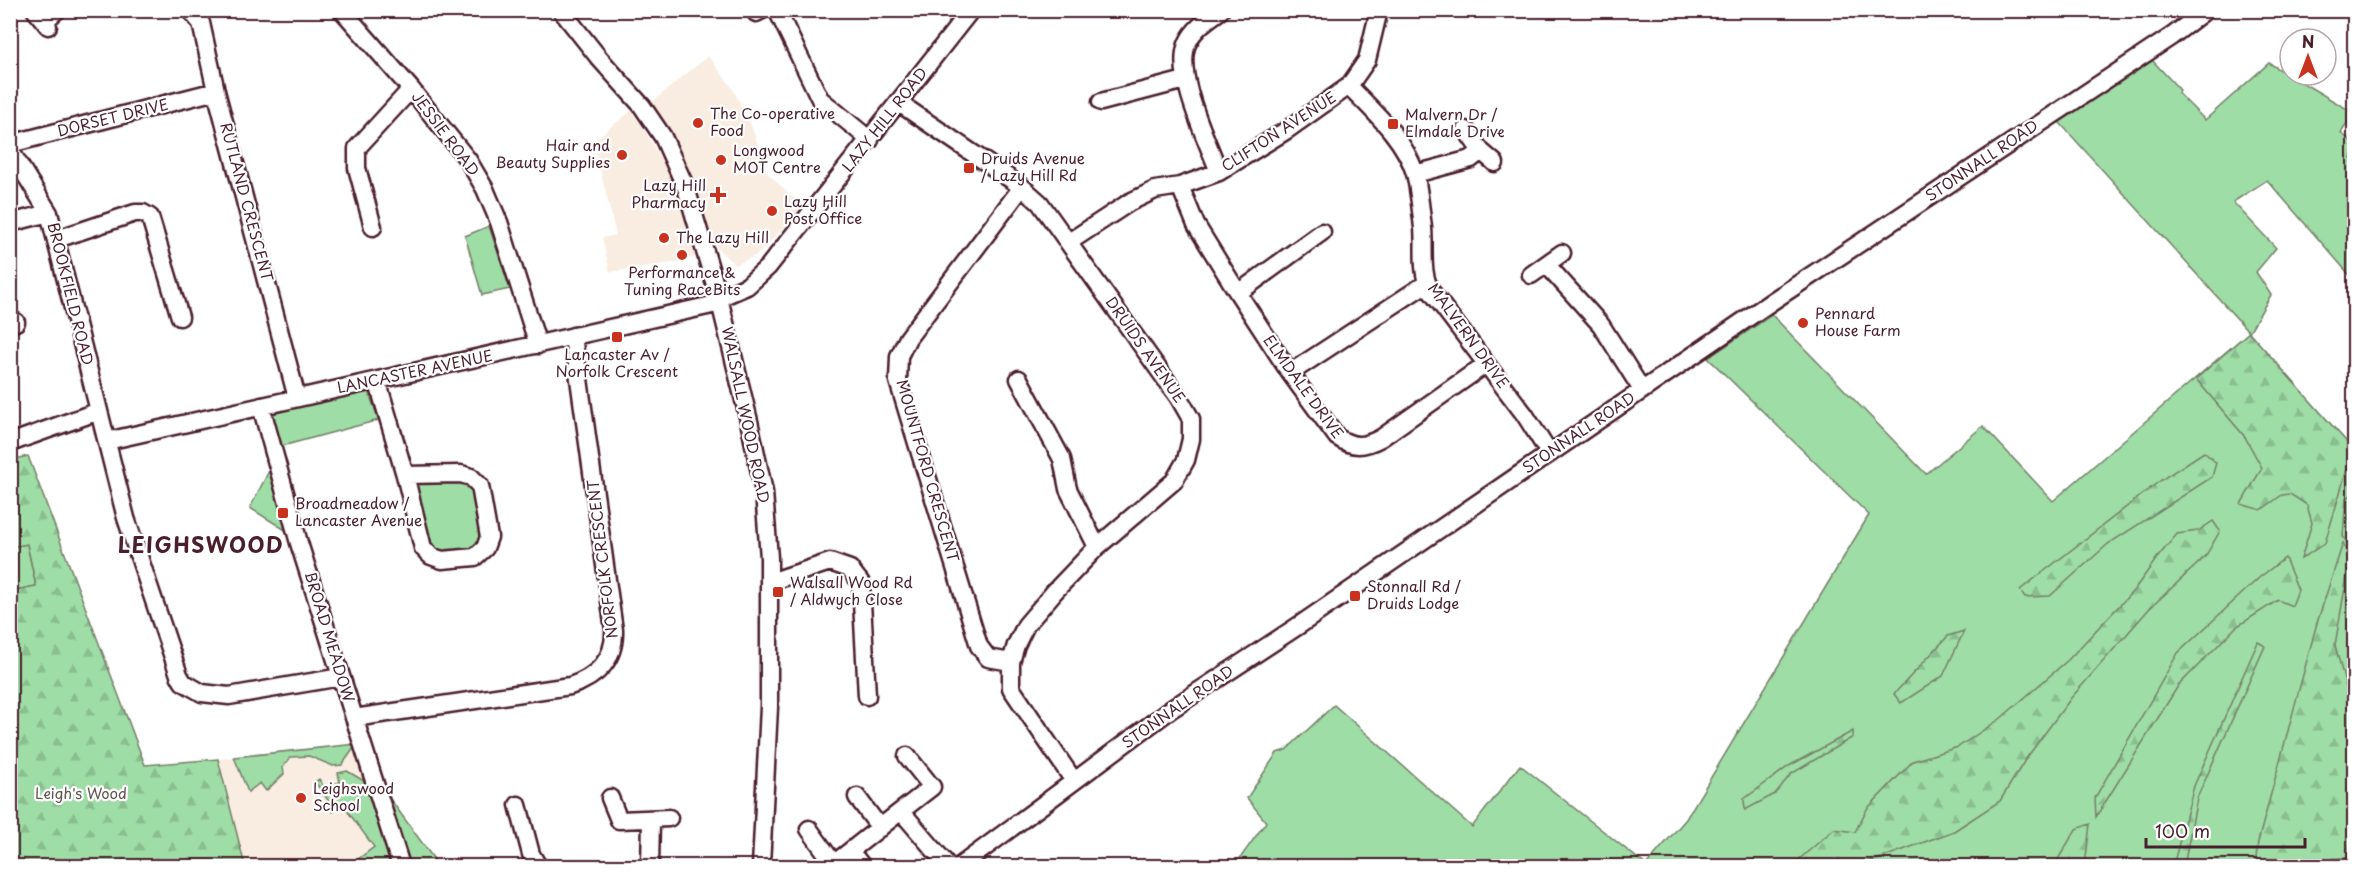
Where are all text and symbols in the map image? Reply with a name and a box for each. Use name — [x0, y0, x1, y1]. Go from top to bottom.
north arrow — [2278, 27, 2338, 87]
text: N — [2302, 29, 2314, 53]
street label: LAZY HILL ROAD — [836, 62, 932, 176]
street label: CLIFTON AVENUE — [1216, 85, 1340, 177]
street label: JESSIE ROAD — [407, 86, 486, 180]
street label: DORSET DRIVE — [55, 92, 171, 141]
place label: The Co-operative Food — [710, 101, 835, 141]
place label: Malvern Dr / Elmdale Drive — [1405, 102, 1505, 142]
street label: STONNALL ROAD — [1920, 113, 2042, 206]
marker: The Co-operative Food — [691, 116, 705, 130]
marker: Malvern Dr / Elmdale Drive — [1386, 117, 1400, 131]
street label: RUTLAND CRESCENT — [215, 120, 280, 284]
place label: Hair and Beauty Supplies — [495, 133, 610, 173]
place label: Longwood MOT Centre — [733, 138, 821, 178]
place label: Druids Avenue / Lazy Hill Rd — [981, 146, 1085, 186]
marker: Hair and Beauty Supplies — [615, 148, 629, 162]
marker: Longwood MOT Centre — [714, 153, 728, 167]
marker: Druids Avenue / Lazy Hill Rd — [962, 161, 976, 175]
place label: Lazy Hill Pharmacy — [631, 173, 706, 213]
marker: Lazy Hill Pharmacy — [711, 188, 725, 202]
place label: Lazy Hill Post Office — [784, 189, 862, 229]
marker: Lazy Hill Post Office — [765, 204, 779, 218]
street label: BROOKFIELD ROAD — [43, 220, 100, 368]
place label: The Lazy Hill — [676, 225, 769, 248]
marker: The Lazy Hill — [657, 231, 671, 245]
marker: Performance & Tuning RaceBits — [675, 248, 689, 262]
place label: Performance & Tuning RaceBits — [624, 260, 740, 300]
street label: MALVERN DRIVE — [1423, 278, 1515, 393]
street label: DRUIDS AVENUE — [1101, 291, 1192, 407]
place label: Pennard House Farm — [1815, 301, 1901, 341]
marker: Pennard House Farm — [1796, 316, 1810, 330]
street label: WALSALL WOOD ROAD — [717, 324, 776, 505]
street label: ELMDALE DRIVE — [1259, 329, 1350, 443]
marker: Lancaster Av / Norfolk Crescent — [610, 330, 624, 344]
place label: Lancaster Av / Norfolk Crescent — [556, 342, 678, 382]
street label: LANCASTER AVENUE — [335, 343, 495, 398]
street label: MOUNTFORD CRESCENT — [891, 377, 966, 565]
street label: STONNALL ROAD — [1517, 385, 1639, 478]
street label: NORFOLK CRESCENT — [580, 478, 623, 640]
place label: Broadmeadow / Lancaster Avenue — [295, 491, 422, 531]
marker: Broadmeadow / Lancaster Avenue — [276, 506, 290, 520]
district label: LEIGHSWOOD — [118, 528, 284, 560]
street label: BROAD MEADOW — [300, 568, 361, 705]
place label: Walsall Wood Rd / Aldwych Close — [790, 570, 913, 610]
place label: Stonnall Rd / Druids Lodge — [1367, 574, 1462, 614]
marker: Walsall Wood Rd / Aldwych Close — [771, 585, 785, 599]
marker: Stonnall Rd / Druids Lodge — [1348, 589, 1362, 603]
street label: STONNALL ROAD — [1117, 659, 1238, 753]
place label: Leighswood School — [313, 776, 394, 816]
park label: Leigh's Wood — [35, 781, 127, 804]
marker: Leighswood School — [294, 791, 308, 805]
scale bar — [2146, 811, 2305, 849]
text: 100 m — [2155, 817, 2210, 844]

